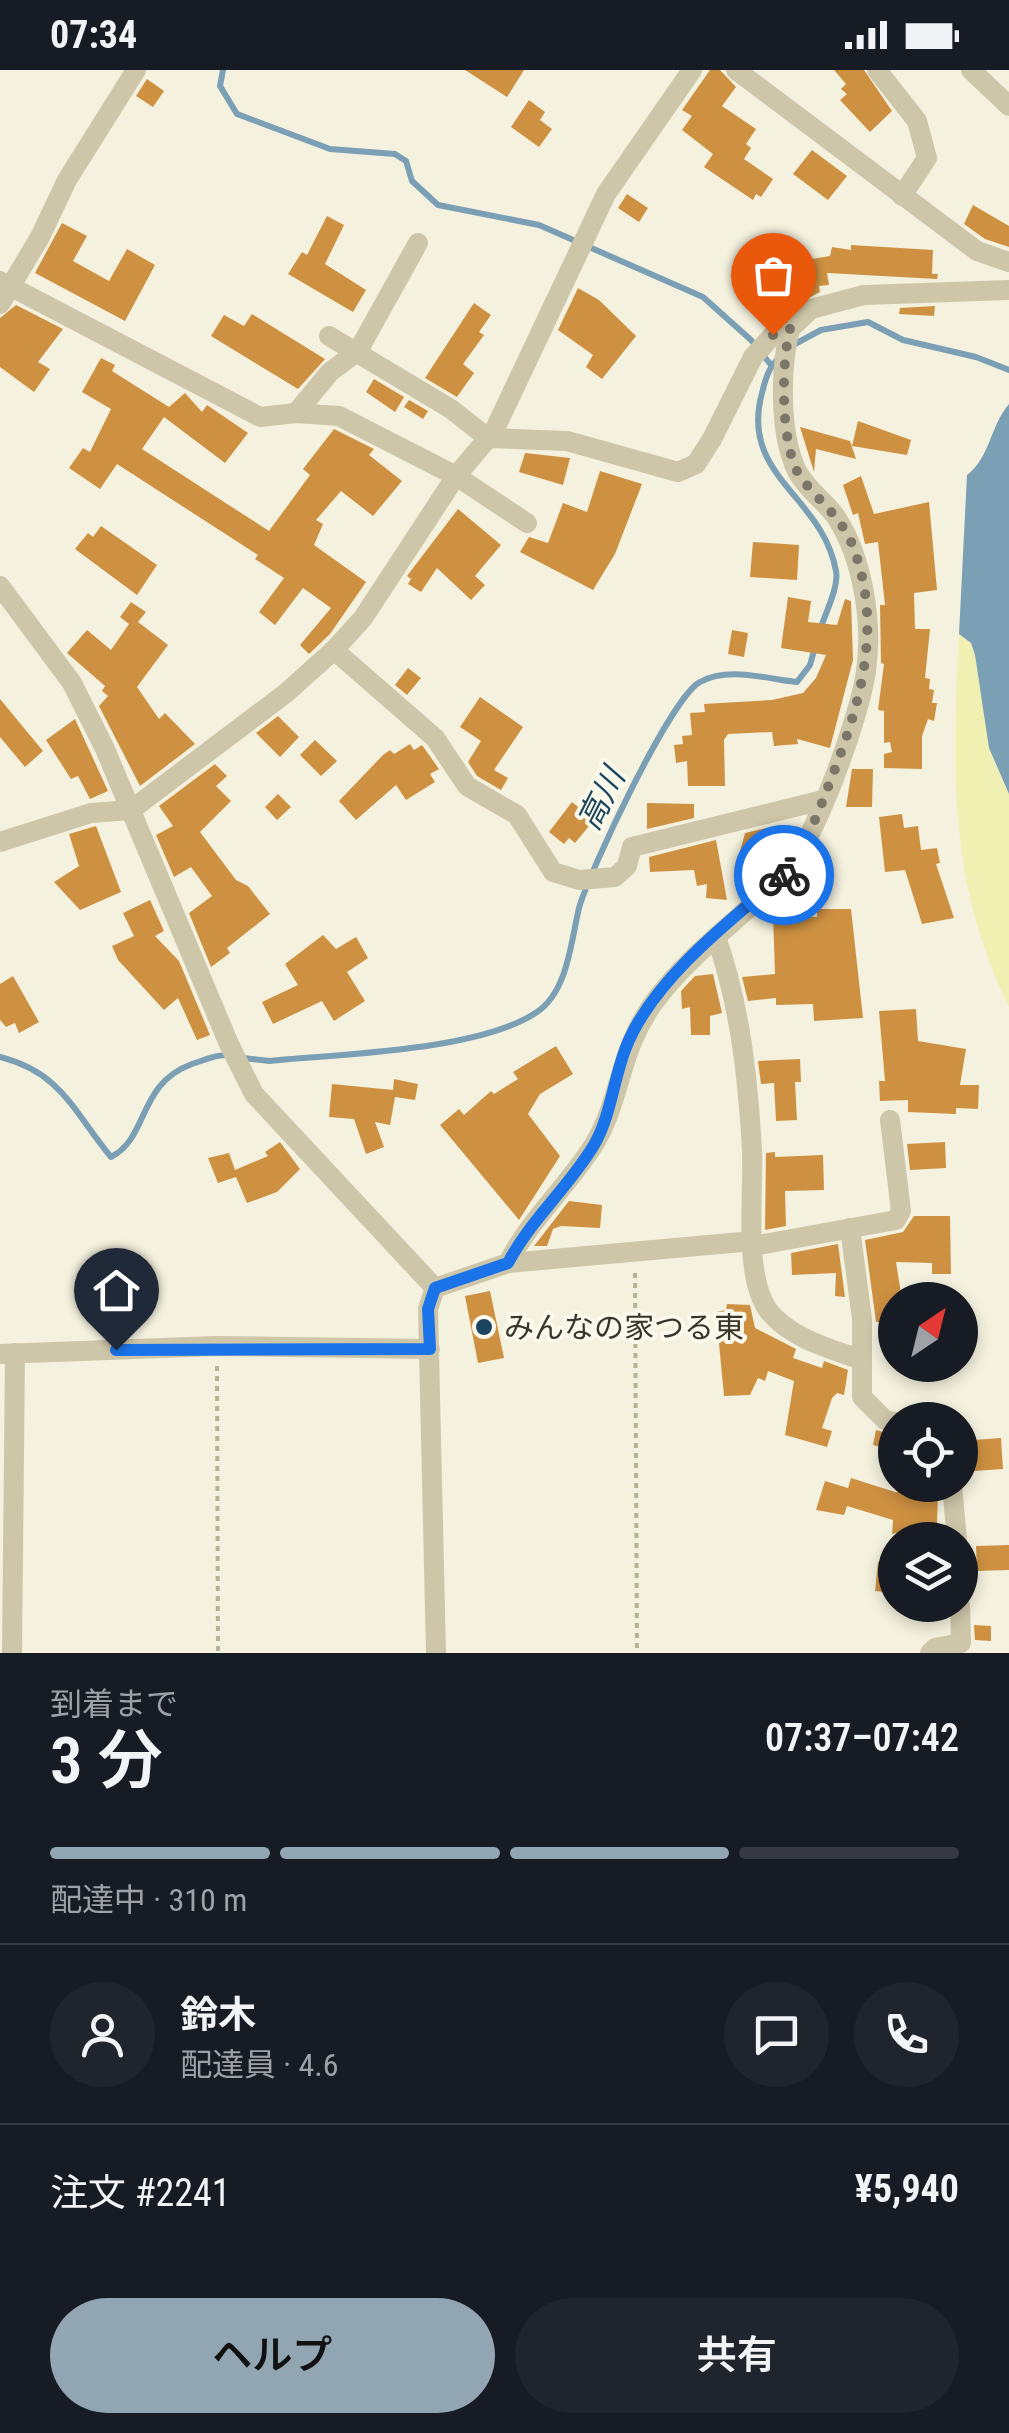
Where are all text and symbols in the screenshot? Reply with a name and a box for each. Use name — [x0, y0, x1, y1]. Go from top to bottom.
text: 07:34 — [50, 13, 137, 57]
pin — [731, 233, 816, 336]
icon: bag — [746, 248, 801, 303]
water label: 高川 — [570, 759, 634, 836]
courier — [734, 825, 834, 925]
icon: bike — [757, 848, 812, 903]
pin — [74, 1248, 159, 1351]
icon: home — [89, 1263, 144, 1318]
north arrow — [878, 1282, 978, 1382]
map controls — [878, 1282, 978, 1622]
place label: みんなの家つる東 — [504, 1310, 744, 1345]
marker: みんなの家つる東 — [473, 1316, 495, 1338]
button: locate — [878, 1402, 978, 1502]
button: layers — [878, 1522, 978, 1622]
text: 到着まで — [50, 1685, 178, 1723]
text: 07:37–07:42 — [765, 1716, 959, 1760]
text: 3 分 — [50, 1723, 163, 1799]
text: 配達中 · 310 m — [50, 1881, 247, 1919]
button: person — [50, 1982, 155, 2087]
button: chat — [724, 1982, 829, 2087]
button: phone — [854, 1982, 959, 2087]
text: 鈴木 — [180, 1993, 256, 2037]
text: 配達員 · 4.6 — [180, 2046, 339, 2084]
text: ¥5,940 — [855, 2167, 959, 2211]
text: 注文 #2241 — [50, 2171, 231, 2215]
button: ヘルプ — [50, 2298, 495, 2413]
button: 共有 — [515, 2298, 959, 2413]

